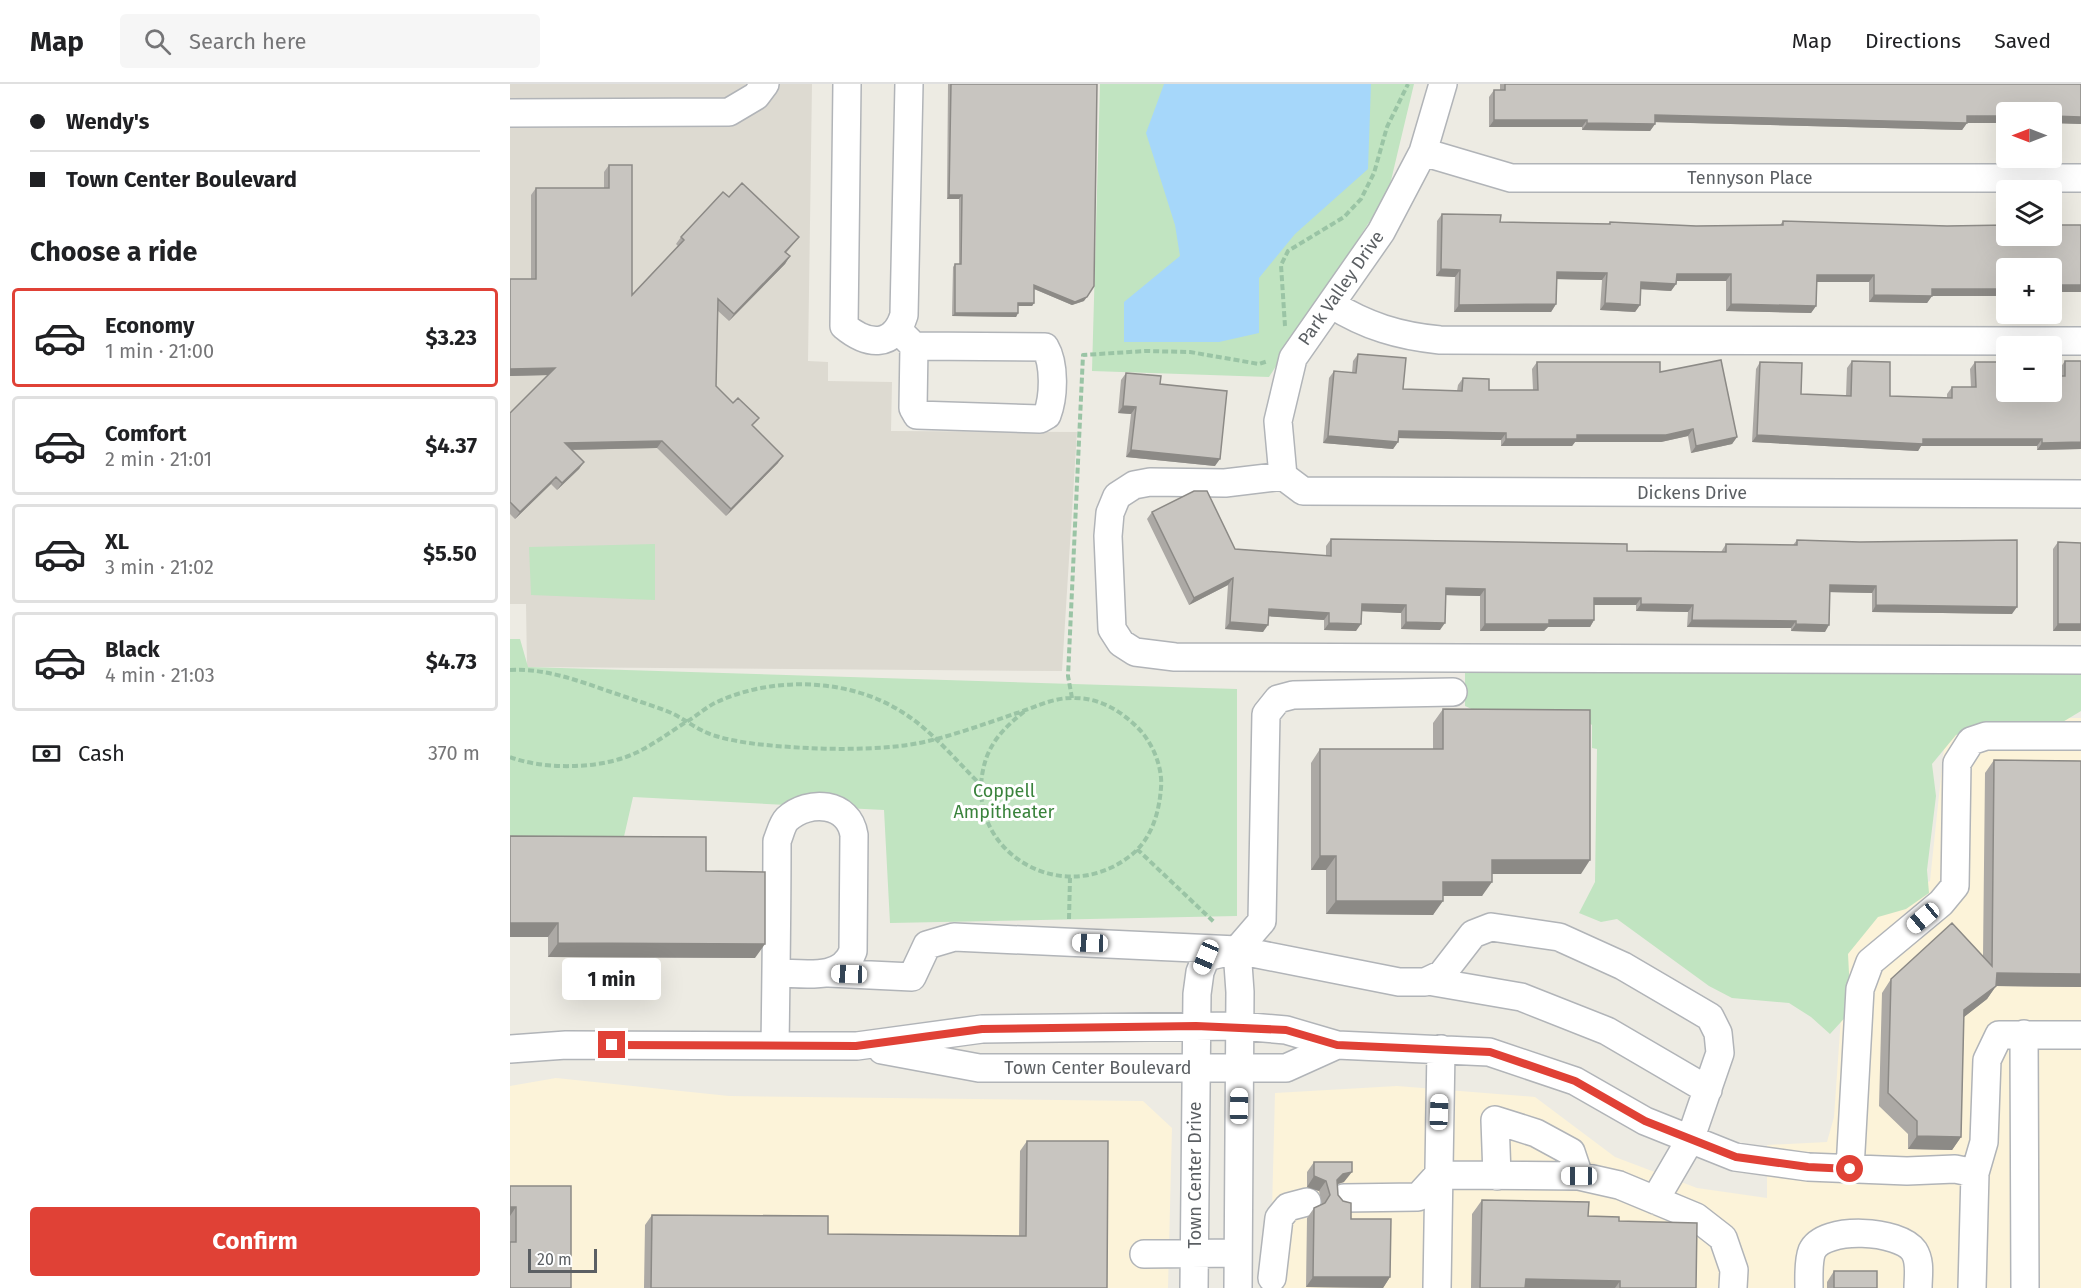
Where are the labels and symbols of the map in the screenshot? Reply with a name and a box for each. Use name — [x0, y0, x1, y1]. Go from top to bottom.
north arrow — [1996, 102, 2062, 168]
street label: Tennyson Place — [1687, 167, 1813, 189]
street label: Park Valley Drive — [1293, 226, 1389, 350]
street label: Dickens Drive — [1637, 482, 1747, 504]
park label: Coppell Ampitheater — [954, 780, 1055, 823]
car — [1903, 900, 1943, 936]
car — [1072, 933, 1108, 953]
car — [1191, 937, 1221, 977]
callout: 1 min — [562, 958, 662, 1000]
car — [831, 964, 867, 984]
route end — [598, 1031, 625, 1058]
street label: Town Center Boulevard — [1004, 1057, 1192, 1079]
car — [1230, 1088, 1248, 1124]
car — [1429, 1094, 1449, 1130]
street label: Town Center Drive — [1184, 1101, 1206, 1249]
route start — [1836, 1155, 1863, 1182]
car — [1561, 1167, 1597, 1185]
scale bar — [528, 1246, 597, 1274]

